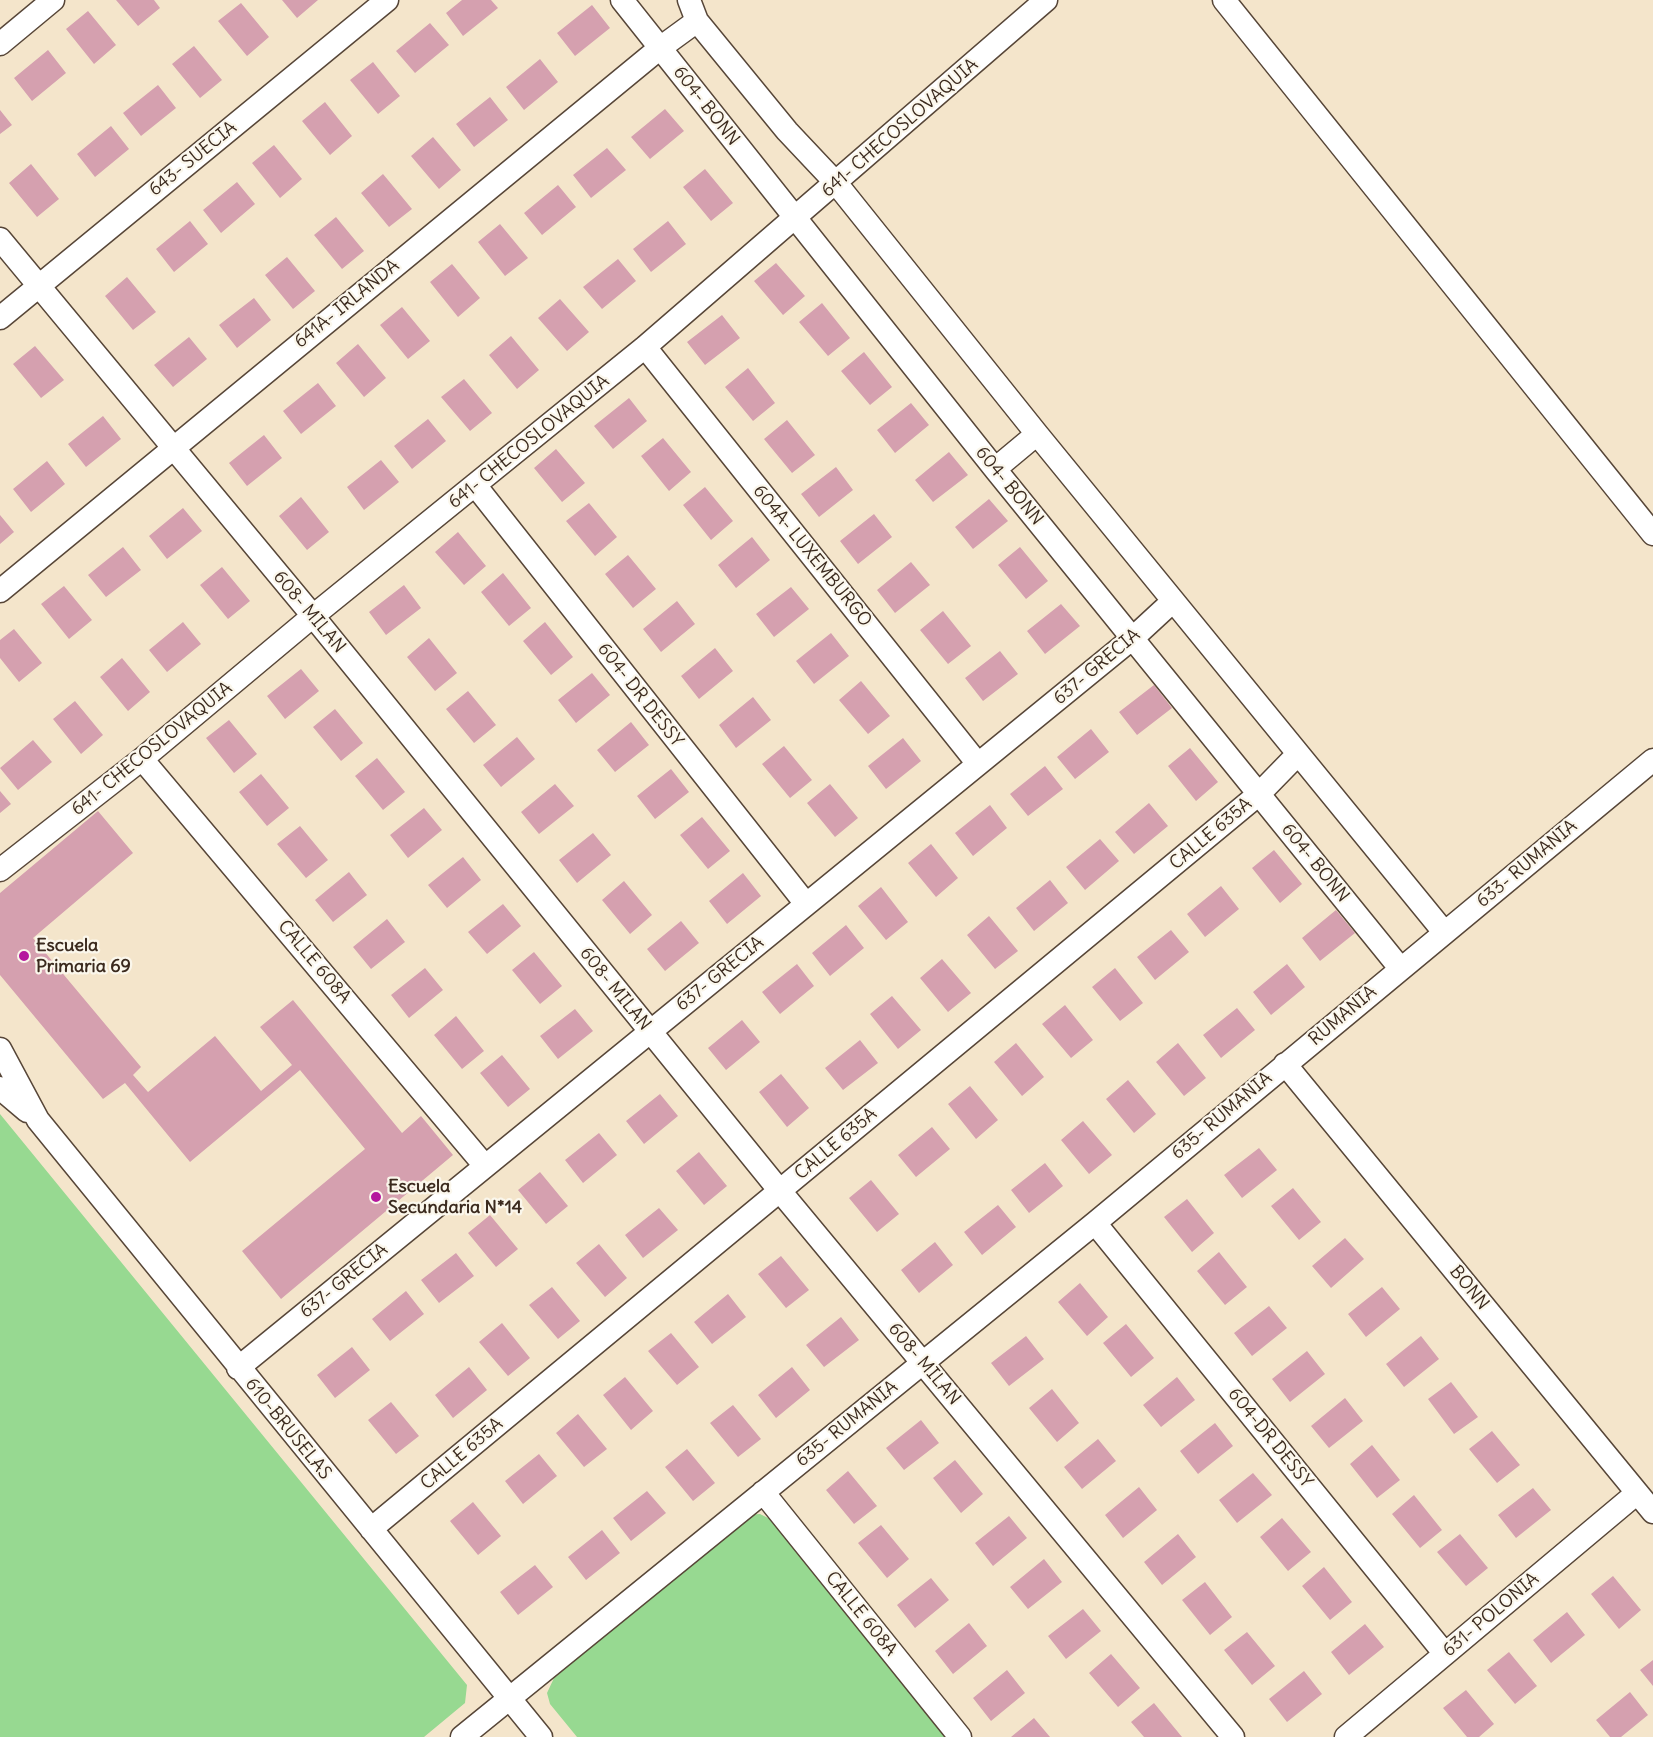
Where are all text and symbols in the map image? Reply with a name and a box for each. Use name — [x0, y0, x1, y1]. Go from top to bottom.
street label: 641- CHECOSLOVAQUIA — [817, 54, 983, 202]
street label: 604- BONN — [668, 62, 744, 150]
street label: 643- SUECIA — [145, 117, 241, 201]
street label: 641A- IRLANDA — [290, 255, 404, 353]
street label: 641- CHECOSLOVAQUIA — [444, 370, 614, 514]
street label: 604- BONN — [971, 442, 1047, 530]
street label: 604A- LUXEMBURGO — [748, 481, 876, 631]
street label: 608- MILAN — [268, 566, 350, 658]
street label: 637- GRECIA — [1049, 624, 1145, 710]
street label: 604- DR DESSY — [593, 639, 687, 751]
street label: 641- CHECOSLOVAQUIA — [67, 677, 237, 821]
street label: CALLE 635A — [1166, 793, 1256, 875]
street label: 633- RUMANIA — [1472, 816, 1582, 912]
street label: 604- BONN — [1277, 819, 1353, 907]
street label: CALLE 608A — [273, 916, 355, 1008]
street label: 637- GRECIA — [672, 932, 768, 1016]
place label: Escuela Primaria 69 — [36, 935, 131, 978]
street label: 608- MILAN — [575, 943, 655, 1035]
marker: Escuela Primaria 69 — [17, 949, 31, 963]
street label: RUMANIA — [1305, 981, 1381, 1051]
street label: 635- RUMANIA — [1167, 1068, 1277, 1164]
street label: CALLE 635A — [791, 1103, 881, 1185]
place label: Escuela Secundaria N*14 — [388, 1176, 522, 1218]
marker: Escuela Secundaria N*14 — [369, 1190, 383, 1204]
street label: 637- GRECIA — [296, 1239, 392, 1323]
street label: BONN — [1445, 1262, 1493, 1314]
street label: 608- MILAN — [883, 1318, 965, 1410]
street label: 610-BRUSELAS — [240, 1374, 336, 1484]
street label: 635- RUMANIA — [792, 1376, 902, 1472]
street label: 604-DR DESSY — [1223, 1384, 1317, 1492]
street label: CALLE 635A — [417, 1413, 507, 1495]
street label: CALLE 608A — [821, 1568, 901, 1660]
street label: 631- POLONIA — [1438, 1568, 1544, 1662]

